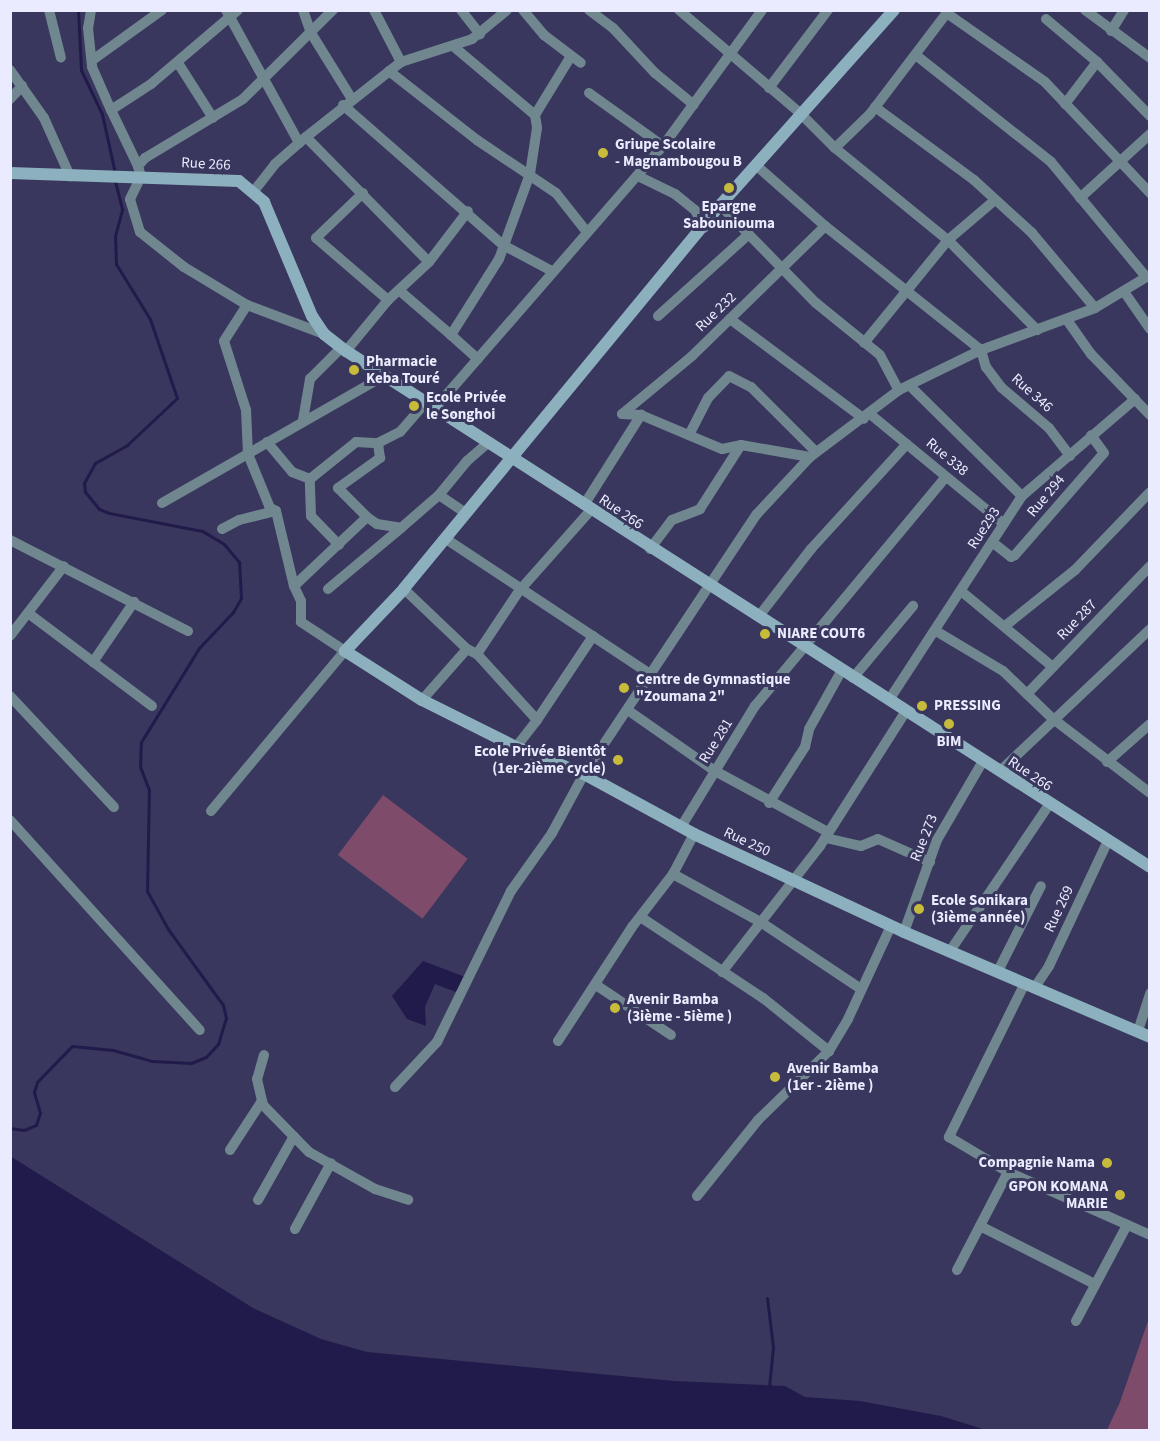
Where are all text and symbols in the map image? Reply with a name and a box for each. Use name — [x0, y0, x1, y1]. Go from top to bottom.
place label: Griupe Scolaire - Magnambougou B — [615, 135, 742, 170]
marker: Griupe Scolaire - Magnambougou B — [596, 146, 610, 160]
street label: Rue 266 — [181, 154, 231, 174]
marker: Epargne Sabouniouma — [722, 181, 736, 195]
place label: Epargne Sabouniouma — [683, 197, 775, 232]
street label: Rue 232 — [692, 288, 740, 336]
place label: Pharmacie Keba Touré — [366, 352, 440, 387]
marker: Pharmacie Keba Touré — [347, 363, 361, 377]
street label: Rue 346 — [1008, 370, 1056, 416]
place label: Ecole Privée le Songhoi — [426, 388, 506, 423]
marker: Ecole Privée le Songhoi — [407, 399, 421, 413]
street label: Rue 338 — [922, 434, 972, 480]
street label: Rue 294 — [1023, 471, 1069, 521]
street label: Rue 266 — [595, 491, 647, 533]
street label: Rue293 — [964, 504, 1004, 552]
street label: Rue 287 — [1053, 596, 1101, 644]
place label: NIARE COUT6 — [777, 625, 865, 643]
marker: NIARE COUT6 — [758, 627, 772, 641]
place label: Centre de Gymnastique "Zoumana 2" — [636, 670, 791, 705]
marker: Centre de Gymnastique "Zoumana 2" — [617, 681, 631, 695]
place label: PRESSING — [934, 697, 1001, 715]
marker: PRESSING — [915, 699, 929, 713]
street label: Rue 281 — [695, 715, 737, 767]
marker: BIM — [942, 717, 956, 731]
place label: BIM — [936, 733, 962, 751]
place label: Ecole Privée Bientôt (1er-2ième cycle) — [474, 742, 606, 777]
marker: Ecole Privée Bientôt (1er-2ième cycle) — [611, 753, 625, 767]
street label: Rue 266 — [1004, 753, 1056, 795]
street label: Rue 273 — [906, 812, 942, 864]
street label: Rue 250 — [721, 823, 773, 861]
street label: Rue 269 — [1040, 883, 1078, 935]
place label: Ecole Sonikara (3ième année) — [931, 891, 1028, 926]
marker: Ecole Sonikara (3ième année) — [912, 902, 926, 916]
place label: Avenir Bamba (3ième - 5ième ) — [627, 990, 732, 1025]
marker: Avenir Bamba (3ième - 5ième ) — [608, 1001, 622, 1015]
place label: Avenir Bamba (1er - 2ième ) — [787, 1059, 879, 1094]
marker: Avenir Bamba (1er - 2ième ) — [768, 1070, 782, 1084]
place label: Compagnie Nama — [979, 1154, 1095, 1172]
marker: Compagnie Nama — [1100, 1156, 1114, 1170]
place label: GPON KOMANA MARIE — [1009, 1177, 1108, 1212]
marker: GPON KOMANA MARIE — [1113, 1188, 1127, 1202]

